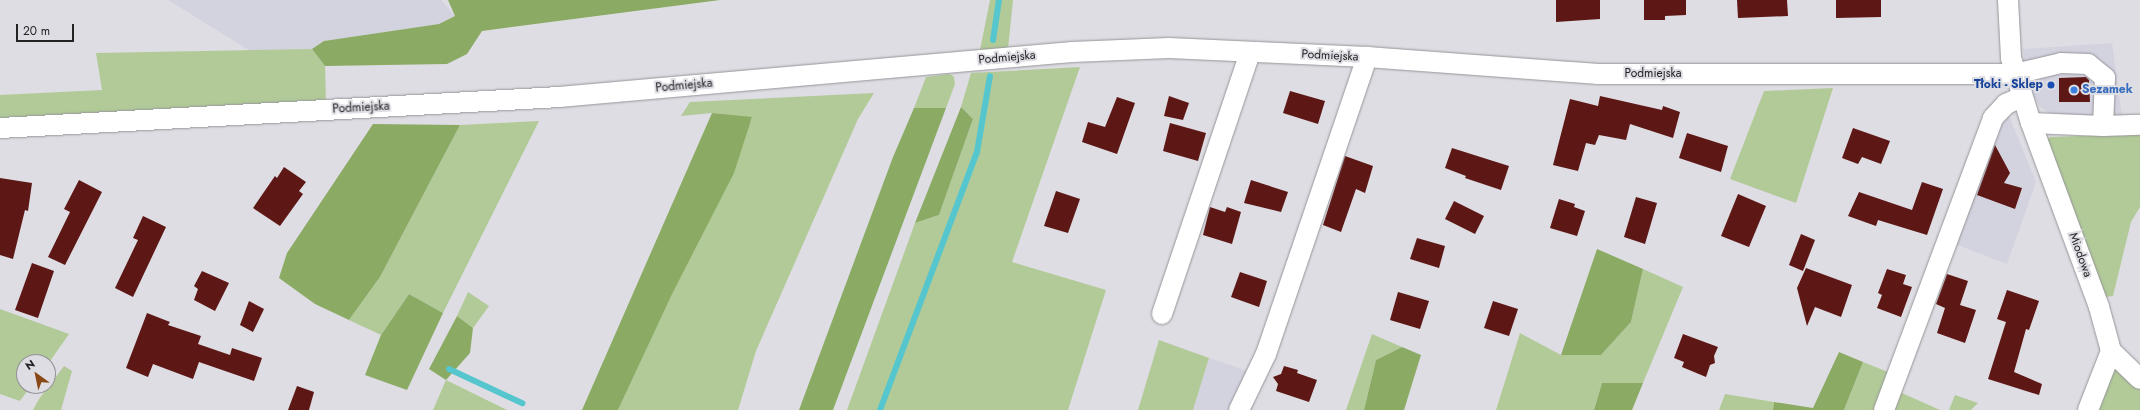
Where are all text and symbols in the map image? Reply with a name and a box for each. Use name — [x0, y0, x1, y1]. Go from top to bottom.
scale bar — [18, 16, 76, 42]
text: 20 m — [23, 22, 50, 40]
street label: Podmiejska — [1301, 47, 1359, 65]
street label: Podmiejska — [978, 48, 1036, 68]
street label: Podmiejska — [1624, 67, 1682, 81]
street label: Podmiejska — [655, 76, 713, 96]
place label: Tłoki - Sklep — [1974, 78, 2043, 92]
marker: Tłoki - Sklep — [2046, 80, 2056, 90]
place label: Sezamek — [2082, 83, 2133, 97]
marker: Sezamek — [2069, 85, 2079, 95]
street label: Podmiejska — [332, 99, 390, 117]
street label: Miodowa — [2065, 231, 2095, 279]
north arrow — [16, 354, 56, 394]
text: N — [22, 356, 38, 374]

